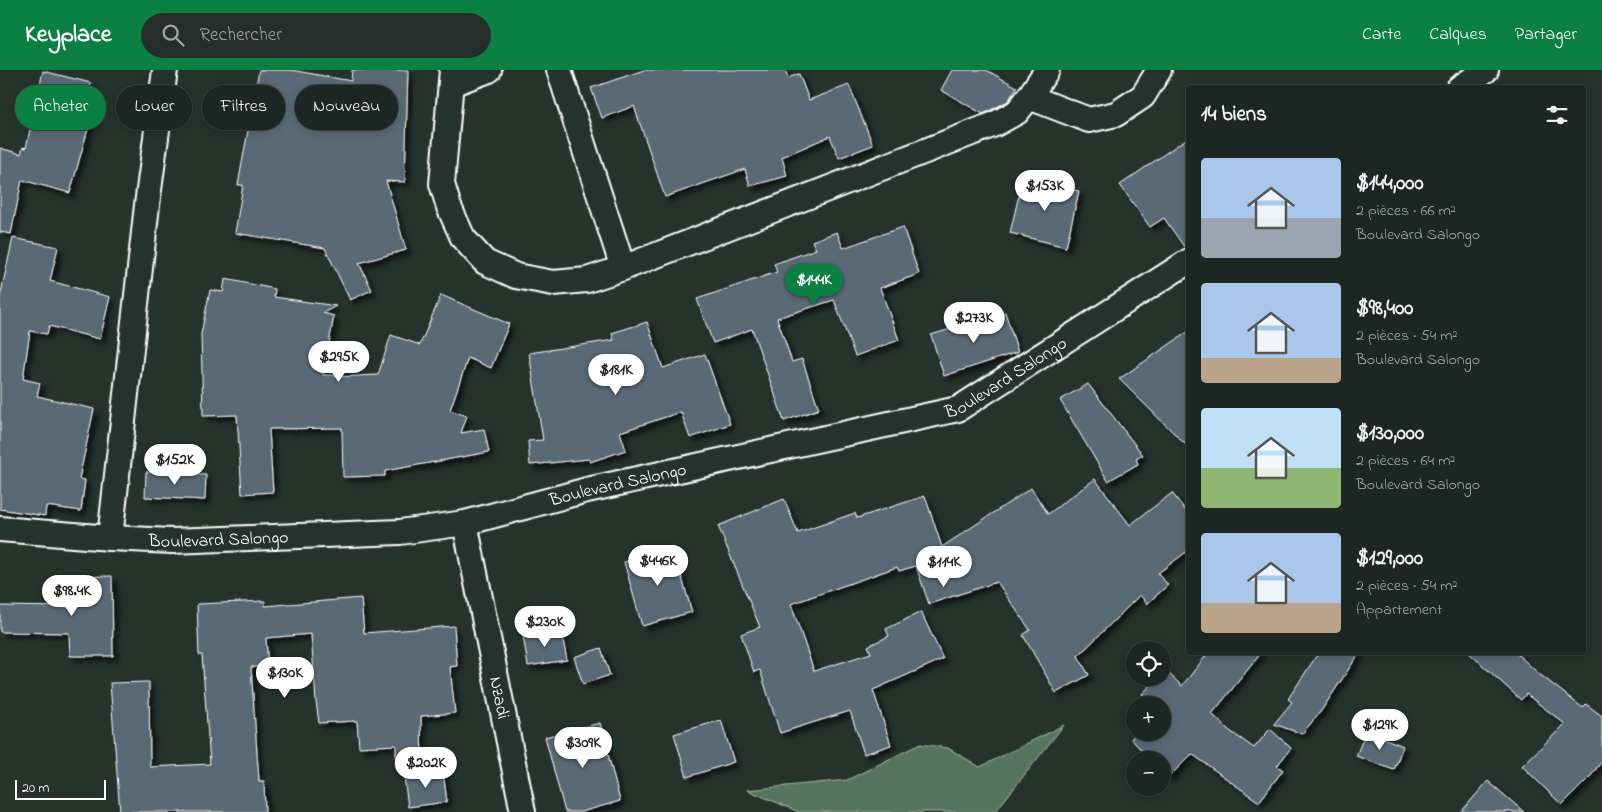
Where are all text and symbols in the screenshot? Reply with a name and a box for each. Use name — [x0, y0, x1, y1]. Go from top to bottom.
search box — [141, 13, 491, 58]
text: Keyplace — [25, 18, 111, 53]
icon: search — [159, 21, 187, 49]
text: Rechercher — [199, 22, 282, 49]
text: Carte — [1362, 22, 1401, 48]
text: Calques — [1429, 22, 1487, 48]
text: Partager — [1515, 22, 1577, 48]
chip: Acheter — [15, 85, 106, 130]
chip: Louer — [116, 85, 192, 130]
chip: Filtres — [202, 85, 285, 130]
chip: Nouveau — [295, 85, 398, 130]
text: 14 biens — [1201, 100, 1267, 130]
icon: filters — [1543, 101, 1571, 129]
text: $144,000 — [1356, 169, 1424, 199]
pin: $153K — [1010, 170, 1080, 212]
text: $153K — [1026, 174, 1064, 198]
icon: home — [1241, 178, 1301, 238]
text: 2 pièces · 66 m² — [1356, 199, 1456, 223]
text: Boulevard Salongo — [1356, 223, 1480, 247]
pin: $144K — [779, 264, 849, 306]
text: $144K — [796, 268, 832, 292]
text: $98,400 — [1356, 294, 1413, 324]
pin: $273K — [939, 302, 1009, 344]
icon: home — [1241, 303, 1301, 363]
text: $273K — [955, 306, 993, 330]
text: 2 pièces · 54 m² — [1356, 324, 1457, 348]
street label: Boulevard Salongo — [942, 331, 1073, 427]
pin: $295K — [304, 340, 374, 383]
text: $295K — [319, 345, 359, 369]
text: Boulevard Salongo — [1356, 348, 1480, 372]
pin: $181K — [581, 354, 651, 396]
text: $181K — [599, 358, 633, 382]
text: $130,000 — [1356, 419, 1424, 449]
icon: home — [1241, 428, 1301, 488]
pin: $152K — [140, 444, 210, 486]
text: $152K — [155, 448, 195, 472]
text: 2 pièces · 64 m² — [1356, 449, 1455, 473]
street label: Boulevard Salongo — [546, 458, 689, 515]
text: Boulevard Salongo — [1356, 473, 1480, 497]
street label: Boulevard Salongo — [147, 525, 289, 556]
pin: $446K — [623, 544, 693, 587]
text: $129,000 — [1356, 544, 1423, 574]
pin: $114K — [909, 546, 979, 588]
text: $446K — [639, 549, 677, 573]
text: $114K — [927, 550, 961, 574]
icon: home — [1241, 553, 1301, 613]
pin: $98.4K — [31, 574, 113, 617]
text: 2 pièces · 54 m² — [1356, 574, 1457, 598]
text: $98.4K — [53, 579, 91, 603]
text: Appartement — [1356, 598, 1442, 622]
pin: $230K — [510, 606, 580, 648]
text: $230K — [526, 610, 564, 634]
map controls — [1126, 641, 1171, 796]
button: locate — [1126, 641, 1171, 686]
pin: $130K — [250, 656, 320, 699]
text: $130K — [267, 661, 303, 685]
street label: Nzadi — [481, 674, 515, 721]
button: + — [1126, 696, 1171, 741]
pin: $129K — [1345, 708, 1415, 751]
text: $129K — [1362, 713, 1398, 737]
pin: $309K — [548, 726, 618, 769]
text: $309K — [565, 731, 601, 755]
pin: $202K — [391, 746, 461, 789]
text: $202K — [406, 751, 446, 775]
button: − — [1126, 751, 1171, 796]
scale bar — [15, 777, 106, 800]
text: 20 m — [22, 778, 49, 799]

